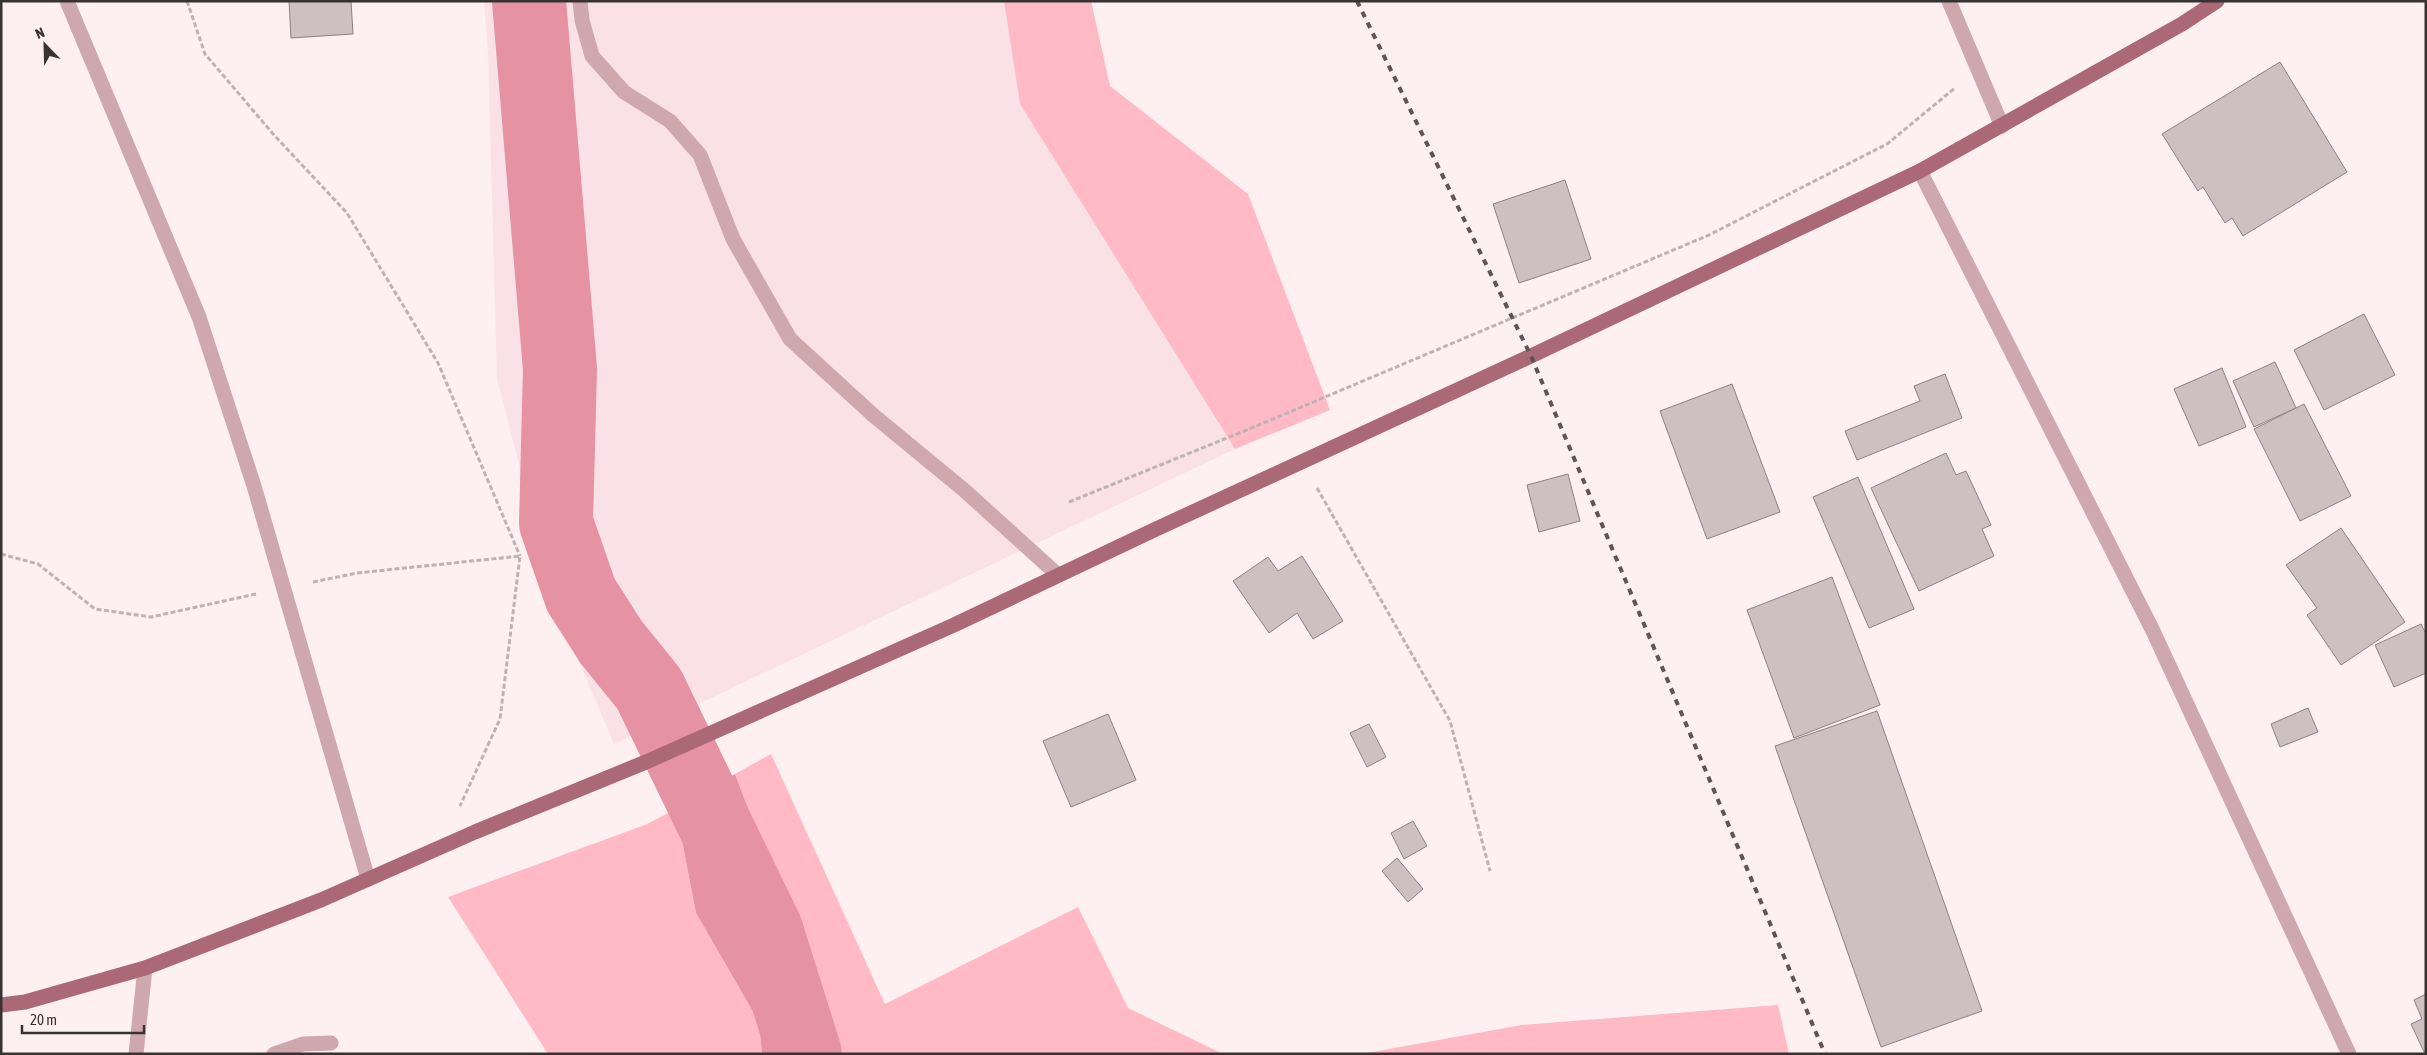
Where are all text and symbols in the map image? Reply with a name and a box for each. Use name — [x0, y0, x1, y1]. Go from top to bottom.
north arrow — [20, 20, 70, 70]
text: N — [33, 24, 47, 42]
scale bar — [22, 1002, 145, 1034]
text: 20 m — [30, 1011, 57, 1028]

